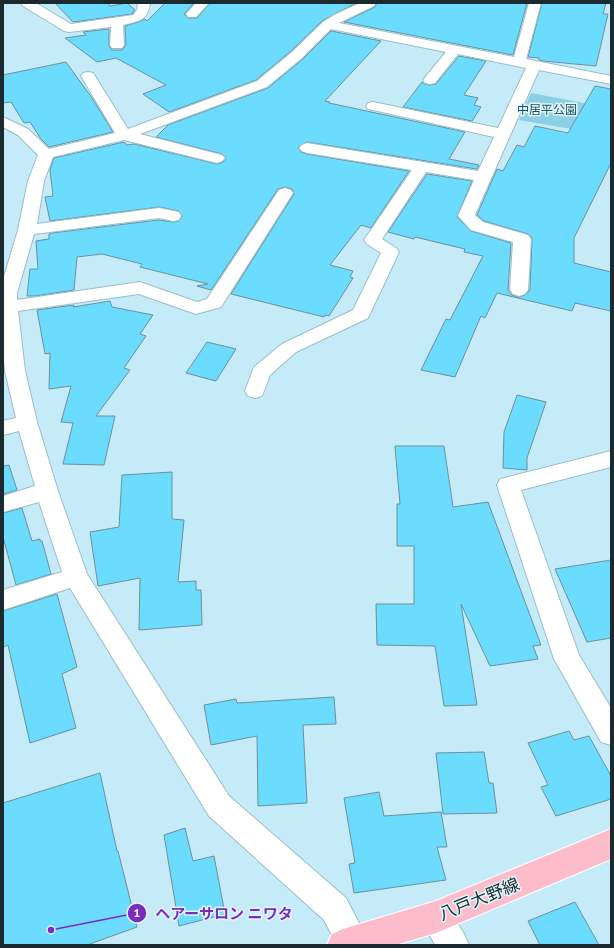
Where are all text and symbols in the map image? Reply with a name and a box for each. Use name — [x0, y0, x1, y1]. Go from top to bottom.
park label: 中居平公園 — [517, 102, 577, 117]
street label: 八戸大野線 — [435, 873, 523, 925]
callout: ヘアーサロン ニワタ — [127, 900, 301, 927]
text: ヘアーサロン ニワタ — [155, 904, 293, 923]
text: 1 — [134, 905, 140, 920]

